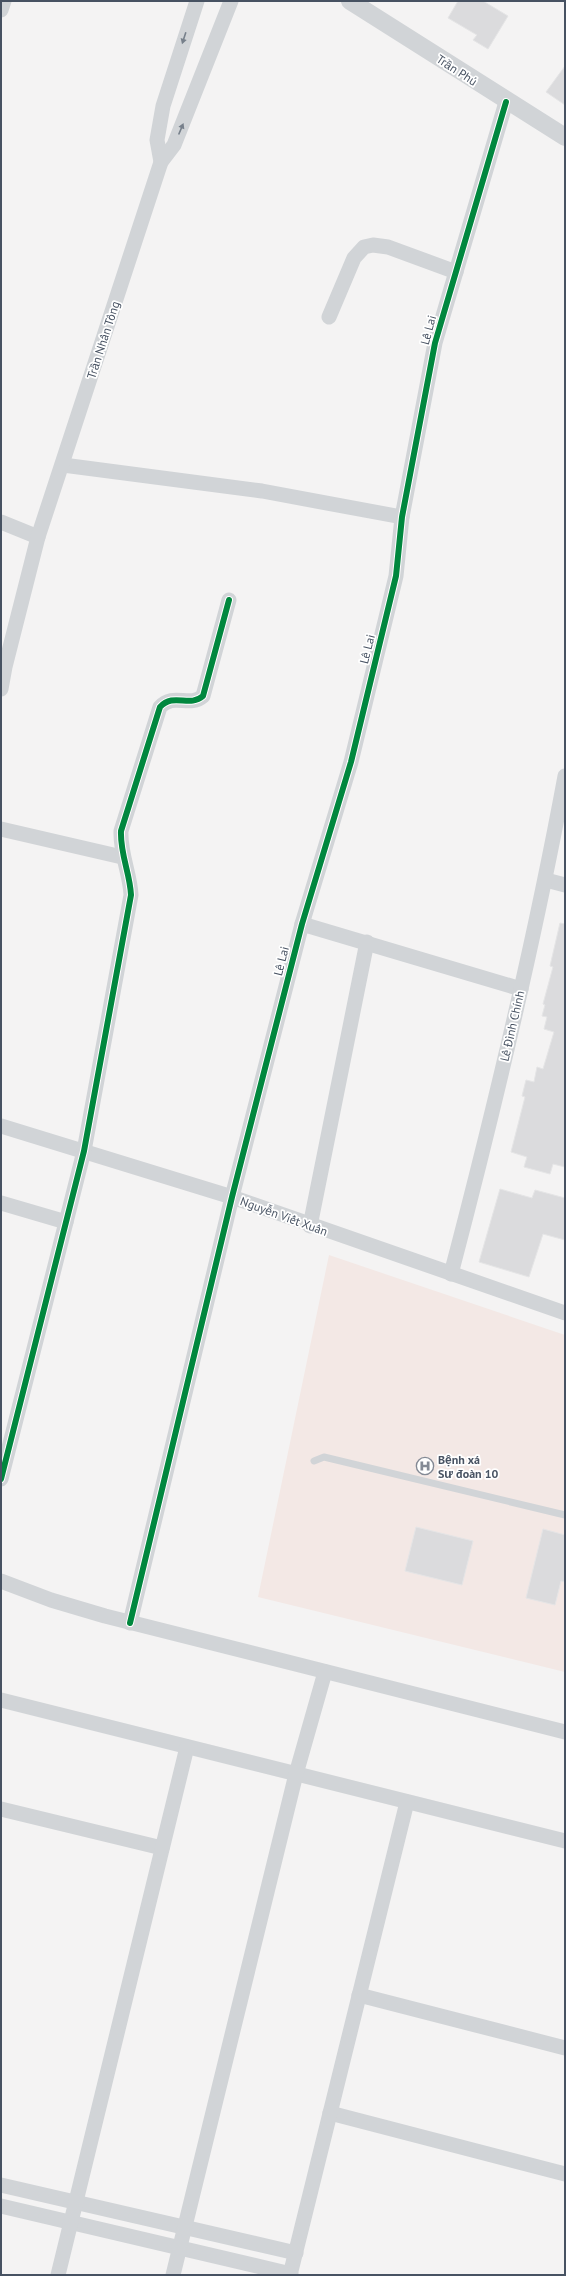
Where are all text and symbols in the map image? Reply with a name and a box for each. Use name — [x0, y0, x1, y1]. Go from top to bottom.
one-way arrow — [181, 32, 187, 44]
street label: Trần Phú — [434, 51, 480, 89]
one-way arrow — [178, 122, 184, 134]
street label: Trần Nhân Tông — [83, 299, 123, 381]
street label: Lê Lai — [417, 314, 439, 346]
street label: Lê Lai — [356, 633, 378, 665]
street label: Lê Lai — [270, 945, 292, 977]
street label: Lê Đình Chính — [497, 989, 527, 1063]
street label: Nguyễn Viết Xuân — [238, 1193, 330, 1239]
place label: Bệnh xá Sư đoàn 10 — [438, 1452, 498, 1481]
hospital icon: Bệnh xá Sư đoàn 10 — [415, 1456, 435, 1476]

